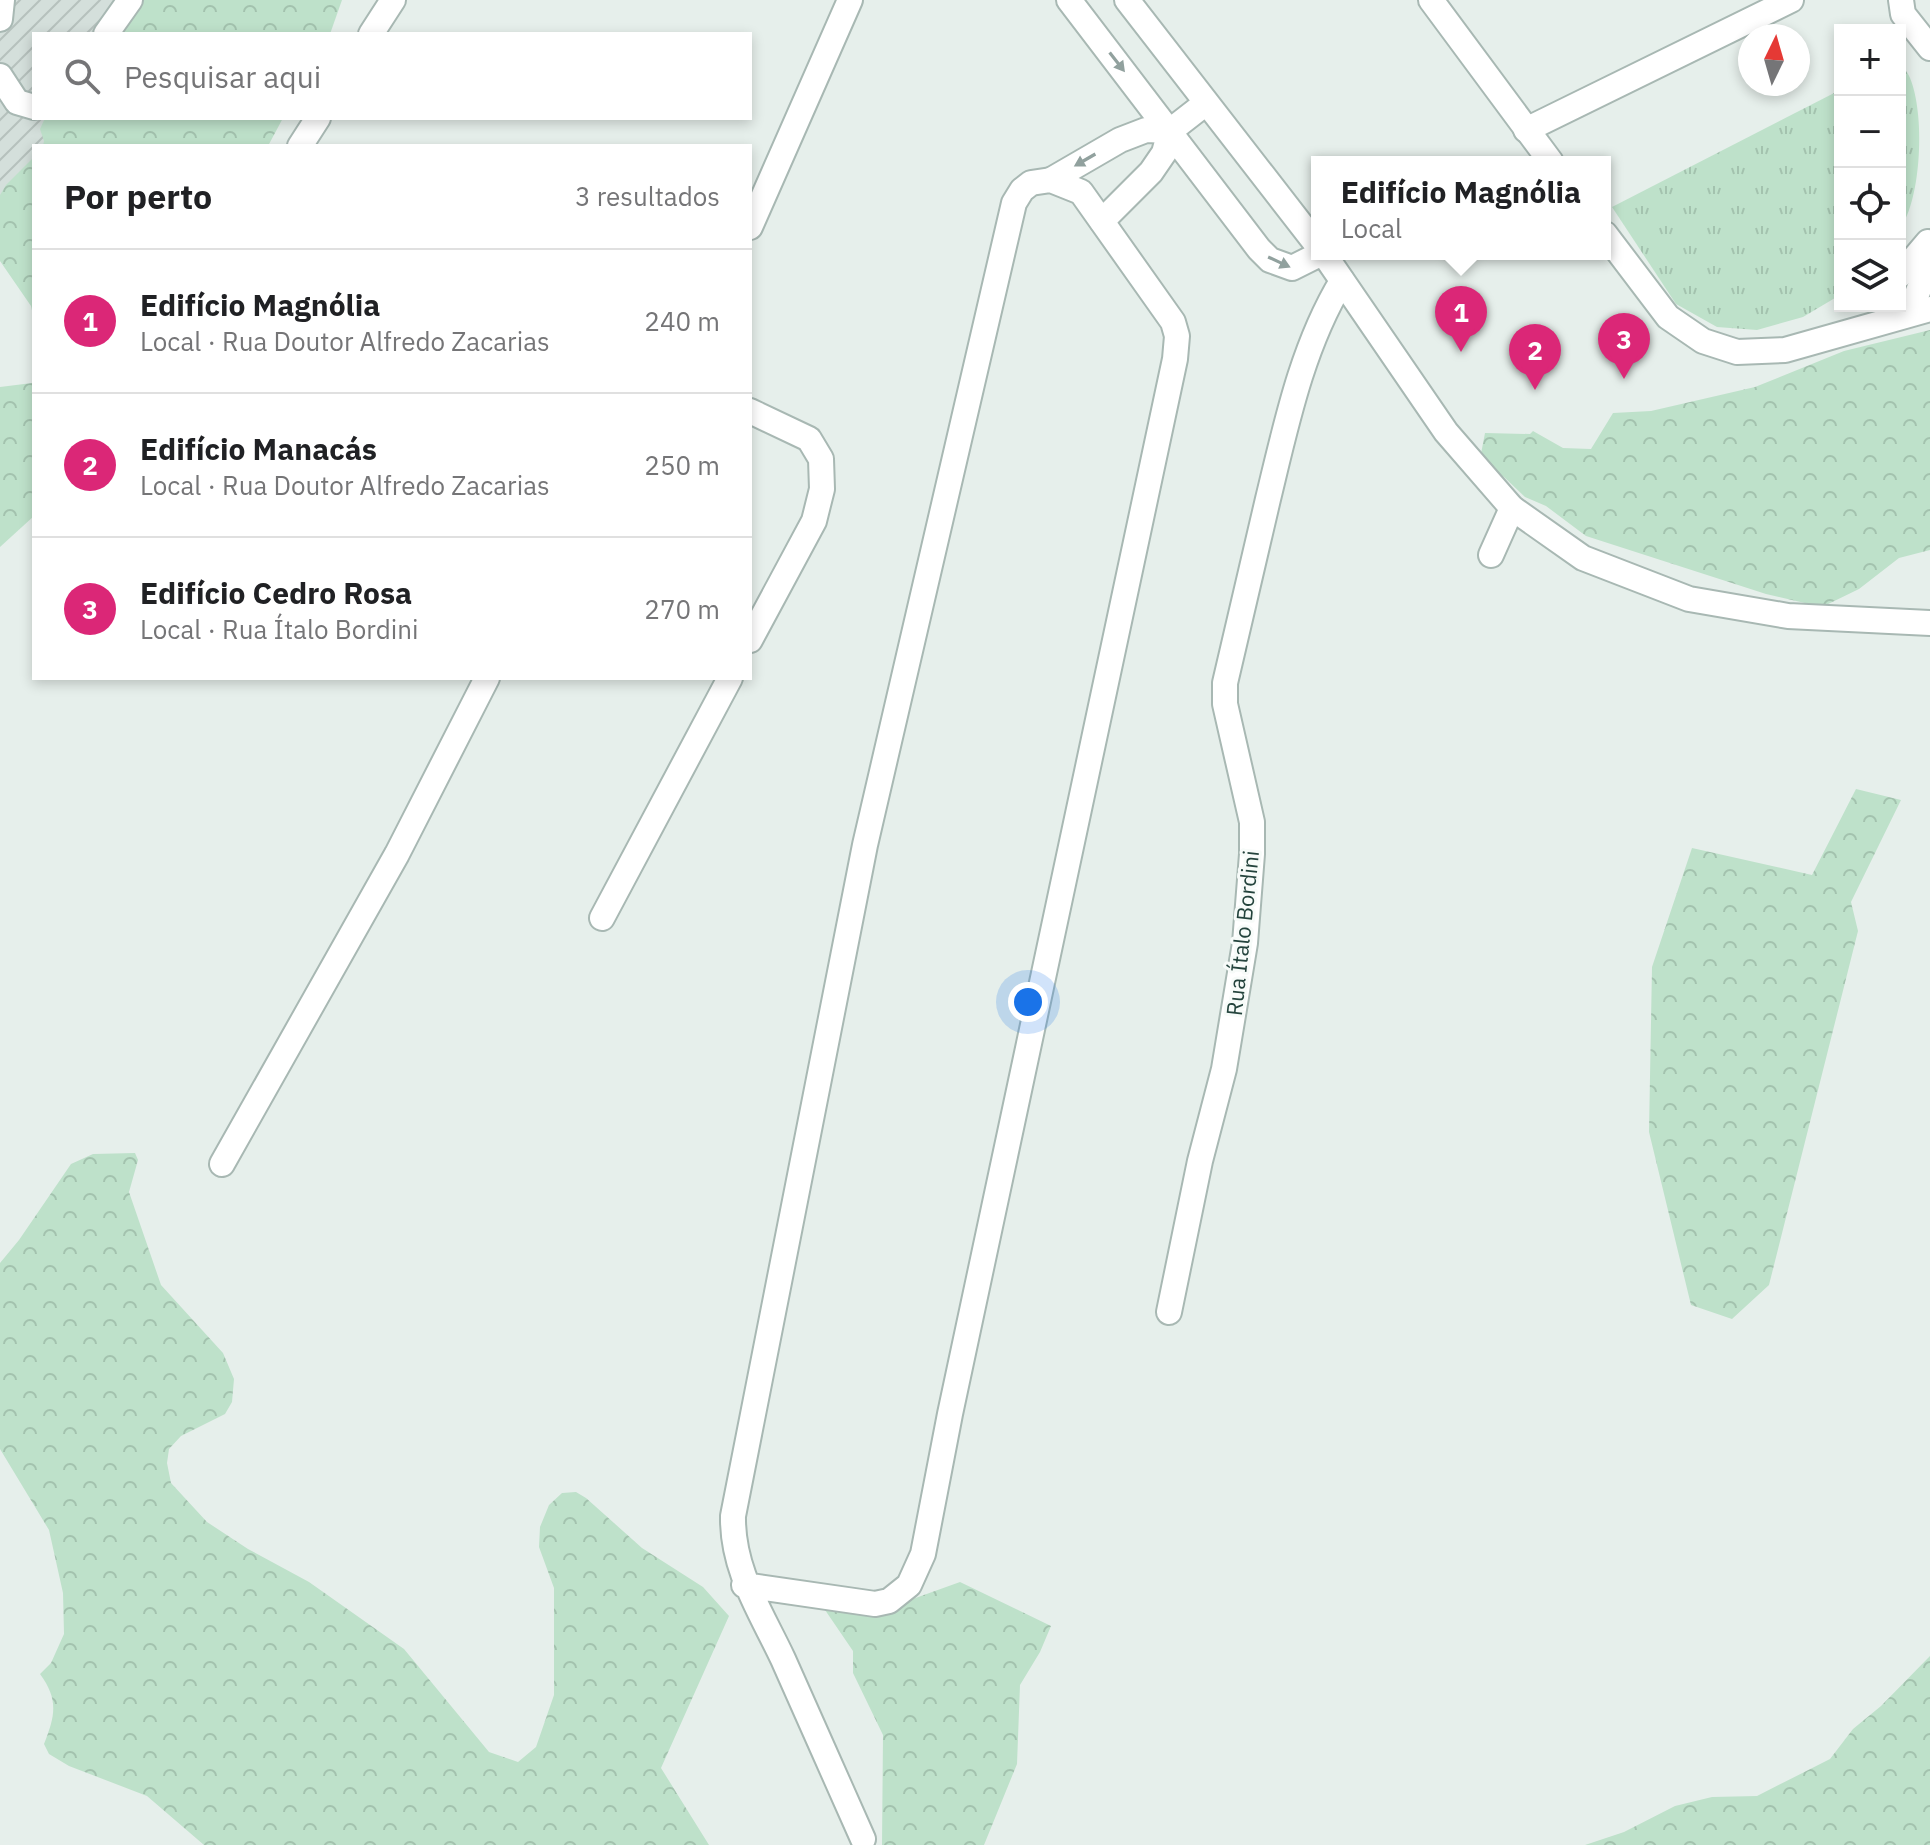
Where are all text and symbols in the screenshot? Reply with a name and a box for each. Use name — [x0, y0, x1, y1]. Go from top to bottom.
north arrow — [1738, 24, 1810, 96]
map controls — [1834, 24, 1906, 312]
button: + — [1834, 24, 1906, 96]
search box — [32, 32, 752, 120]
one-way arrow — [1108, 52, 1124, 72]
icon: search — [60, 54, 104, 98]
text: Pesquisar aqui — [124, 57, 321, 96]
button: − — [1834, 96, 1906, 168]
one-way arrow — [1074, 153, 1096, 167]
popup — [1311, 156, 1611, 260]
button: locate — [1834, 168, 1906, 240]
text: Edifício Magnólia — [1341, 172, 1581, 211]
text: Por perto — [64, 174, 212, 218]
text: 3 resultados — [575, 179, 720, 213]
text: Local — [1341, 211, 1402, 245]
button: layers — [1834, 240, 1906, 312]
one-way arrow — [1267, 256, 1290, 269]
text: Edifício Magnólia — [140, 285, 380, 324]
pin: 1 — [1435, 286, 1487, 352]
text: 1 — [82, 304, 98, 338]
text: 240 m — [644, 304, 720, 338]
pin: 3 — [1598, 313, 1650, 379]
text: Local · Rua Doutor Alfredo Zacarias — [140, 324, 550, 358]
pin: 2 — [1509, 324, 1561, 390]
text: Edifício Manacás — [140, 429, 377, 468]
text: 2 — [82, 448, 98, 482]
text: 250 m — [644, 448, 720, 482]
text: Local · Rua Doutor Alfredo Zacarias — [140, 468, 550, 502]
text: Edifício Cedro Rosa — [140, 573, 412, 612]
text: 3 — [82, 592, 98, 626]
text: 270 m — [644, 592, 720, 626]
text: Local · Rua Ítalo Bordini — [140, 612, 419, 646]
street label: Rua Ítalo Bordini — [1219, 849, 1265, 1017]
your location — [1008, 982, 1048, 1022]

